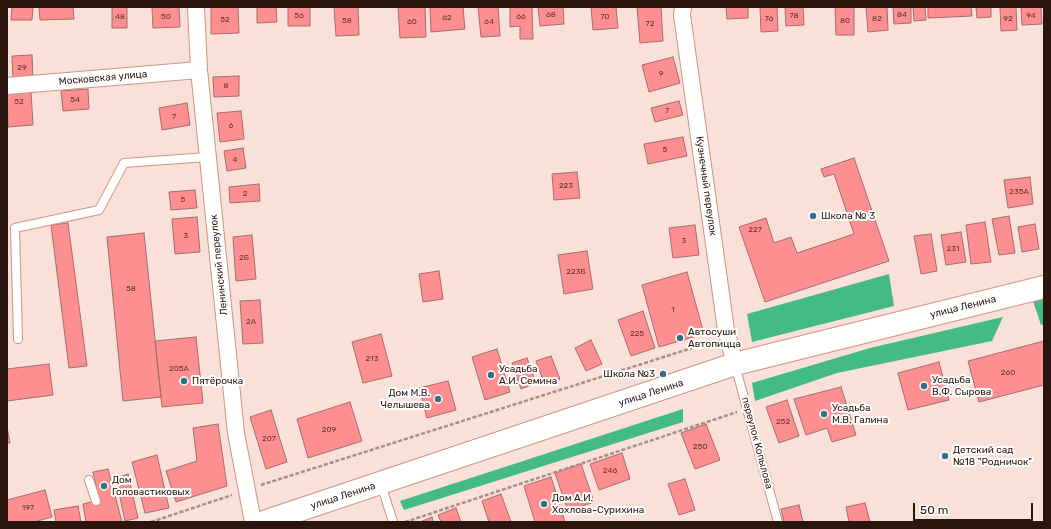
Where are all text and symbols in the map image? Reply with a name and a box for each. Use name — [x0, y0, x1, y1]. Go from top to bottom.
house number: 68 — [546, 10, 556, 20]
house number: 84 — [897, 10, 907, 20]
house number: 56 — [294, 11, 304, 21]
house number: 78 — [789, 11, 799, 21]
house number: 94 — [1026, 11, 1036, 21]
house number: 48 — [115, 12, 125, 22]
house number: 50 — [161, 12, 171, 22]
house number: 66 — [516, 12, 526, 22]
house number: 70 — [600, 12, 610, 22]
house number: 62 — [442, 13, 452, 23]
house number: 76 — [765, 14, 773, 24]
house number: 82 — [872, 14, 882, 24]
house number: 92 — [1003, 14, 1013, 24]
house number: 52 — [220, 15, 230, 25]
house number: 58 — [342, 16, 352, 26]
house number: 80 — [840, 16, 850, 26]
house number: 60 — [407, 17, 417, 27]
house number: 64 — [484, 17, 494, 27]
house number: 72 — [646, 19, 654, 29]
house number: 29 — [17, 63, 27, 73]
street label: Московская улица — [58, 68, 148, 88]
house number: 9 — [659, 69, 663, 79]
house number: 8 — [223, 81, 229, 91]
house number: 54 — [70, 95, 80, 105]
house number: 52 — [14, 97, 24, 107]
house number: 7 — [665, 106, 669, 116]
house number: 7 — [172, 112, 176, 122]
house number: 6 — [229, 121, 233, 131]
street label: Кузнечный переулок — [693, 135, 719, 237]
house number: 5 — [663, 145, 667, 155]
house number: 4 — [233, 155, 237, 165]
house number: 223 — [559, 181, 573, 191]
house number: 235А — [1009, 187, 1029, 197]
house number: 2 — [243, 189, 247, 199]
house number: 5 — [181, 195, 185, 205]
place label: Школа № 3 — [821, 210, 875, 222]
marker: Школа № 3 — [808, 211, 818, 221]
street label: Ленинский переулок — [208, 214, 230, 316]
house number: 227 — [748, 225, 762, 235]
house number: 3 — [184, 231, 188, 241]
house number: 3 — [682, 236, 686, 246]
house number: 231 — [947, 244, 959, 254]
house number: 2Б — [239, 253, 249, 263]
house number: 223Б — [566, 267, 586, 277]
house number: 58 — [126, 284, 136, 294]
street label: улица Ленина — [929, 293, 997, 321]
house number: 1 — [671, 305, 675, 315]
house number: 2А — [246, 317, 256, 327]
place label: Автосуши Автопицца — [688, 326, 741, 350]
house number: 225 — [630, 329, 644, 339]
marker: Автосуши Автопицца — [675, 333, 685, 343]
house number: 213 — [366, 354, 378, 364]
place label: Усадьба А.И. Семина — [499, 363, 557, 386]
house number: 205А — [169, 364, 189, 374]
place label: Школа №3 — [603, 368, 655, 380]
house number: 260 — [1001, 368, 1015, 378]
marker: Школа №3 — [658, 369, 668, 379]
marker: Усадьба А.И. Семина — [486, 370, 496, 380]
place label: Усадьба В.Ф. Сырова — [932, 374, 991, 398]
place label: Пятёрочка — [192, 375, 243, 387]
marker: Пятёрочка — [179, 376, 189, 386]
street label: улица Ленина — [617, 377, 685, 409]
marker: Усадьба В.Ф. Сырова — [919, 381, 929, 391]
place label: Дом М.В. Челышева — [380, 387, 430, 410]
marker: Дом М.В. Челышева — [433, 394, 443, 404]
street label: переулок Копылова — [739, 396, 775, 490]
place label: Усадьба М.В. Галина — [832, 402, 888, 426]
marker: Усадьба М.В. Галина — [819, 409, 829, 419]
house number: 252 — [776, 417, 790, 427]
house number: 209 — [322, 425, 336, 435]
house number: 207 — [262, 434, 276, 444]
house number: 250 — [693, 442, 707, 452]
place label: Детский сад №18 "Родничок" — [953, 444, 1032, 468]
marker: Детский сад №18 "Родничок" — [940, 451, 950, 461]
house number: 246 — [603, 466, 617, 476]
place label: Дом Головастиковых — [112, 474, 190, 498]
street label: улица Ленина — [309, 480, 377, 512]
marker: Дом Головастиковых — [99, 481, 109, 491]
place label: Дом А.И. Хохлова-Сурихина — [552, 492, 644, 516]
scale bar — [915, 495, 1035, 521]
marker: Дом А.И. Хохлова-Сурихина — [539, 499, 549, 509]
house number: 197 — [22, 503, 34, 513]
text: 50 m — [920, 503, 948, 517]

